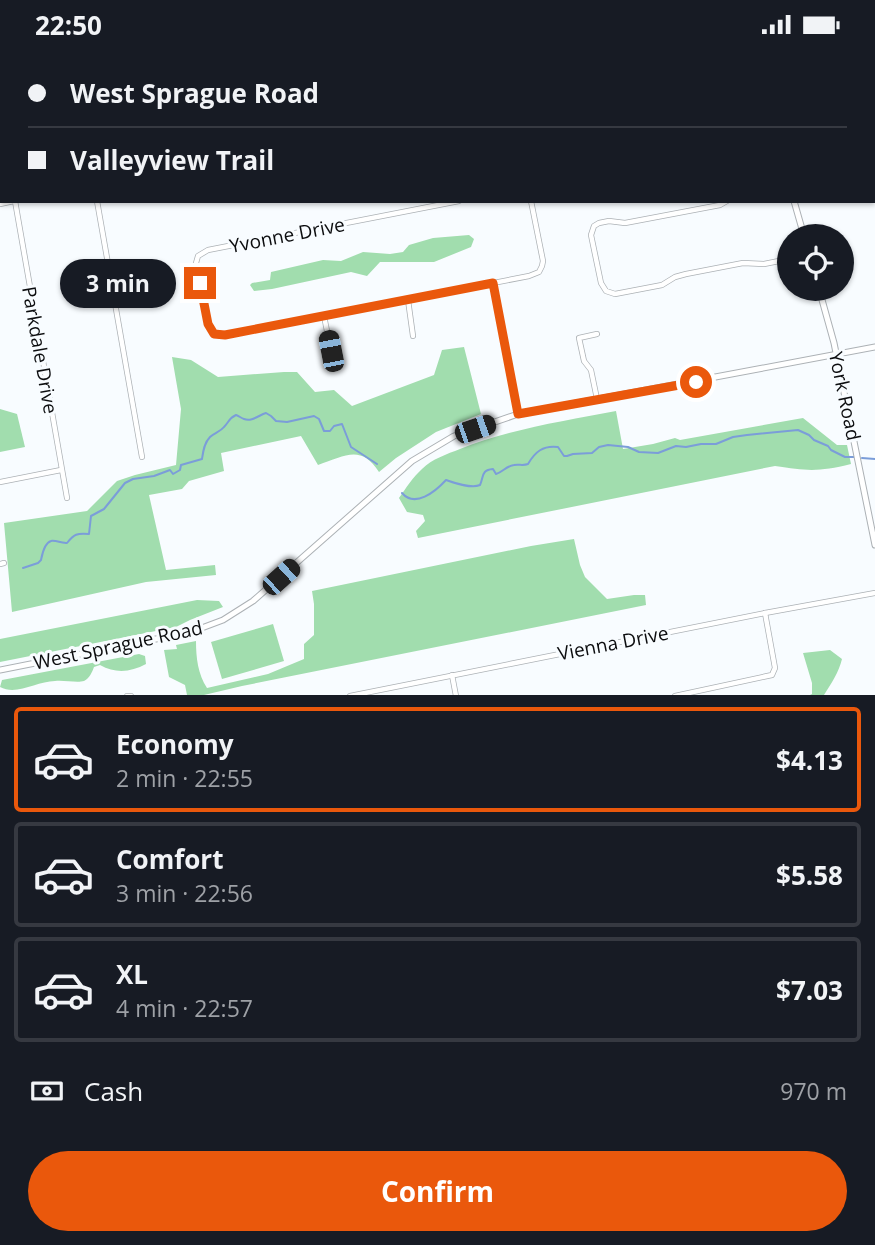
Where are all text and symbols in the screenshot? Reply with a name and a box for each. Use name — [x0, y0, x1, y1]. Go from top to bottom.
text: 22:50 — [35, 7, 102, 43]
text: West Sprague Road — [70, 75, 319, 111]
text: Valleyview Trail — [70, 142, 274, 178]
street label: Yvonne Drive — [227, 211, 347, 259]
map controls — [777, 224, 854, 301]
button: locate — [777, 224, 854, 301]
callout: 3 min — [60, 259, 176, 307]
text: 3 min — [86, 267, 150, 299]
route end — [184, 267, 216, 299]
street label: Parkdale Drive — [16, 284, 64, 416]
car — [317, 328, 346, 374]
street label: York Road — [823, 349, 867, 443]
route start — [680, 366, 712, 398]
car — [452, 412, 499, 446]
car — [259, 555, 304, 599]
street label: West Sprague Road — [31, 614, 205, 676]
street label: Vienna Drive — [555, 620, 671, 666]
text: Economy — [116, 726, 234, 762]
icon: car — [32, 728, 95, 791]
text: $4.13 — [776, 742, 843, 778]
text: 2 min · 22:55 — [116, 762, 253, 794]
text: Comfort — [116, 841, 223, 877]
icon: car — [32, 843, 95, 906]
text: $5.58 — [776, 857, 843, 893]
text: 3 min · 22:56 — [116, 877, 253, 909]
text: XL — [116, 956, 148, 992]
icon: car — [32, 958, 95, 1021]
text: $7.03 — [776, 972, 843, 1008]
text: 4 min · 22:57 — [116, 992, 253, 1024]
icon: cash — [28, 1072, 66, 1110]
text: Cash — [84, 1073, 143, 1109]
text: 970 m — [780, 1075, 847, 1107]
button: Confirm — [28, 1151, 847, 1231]

